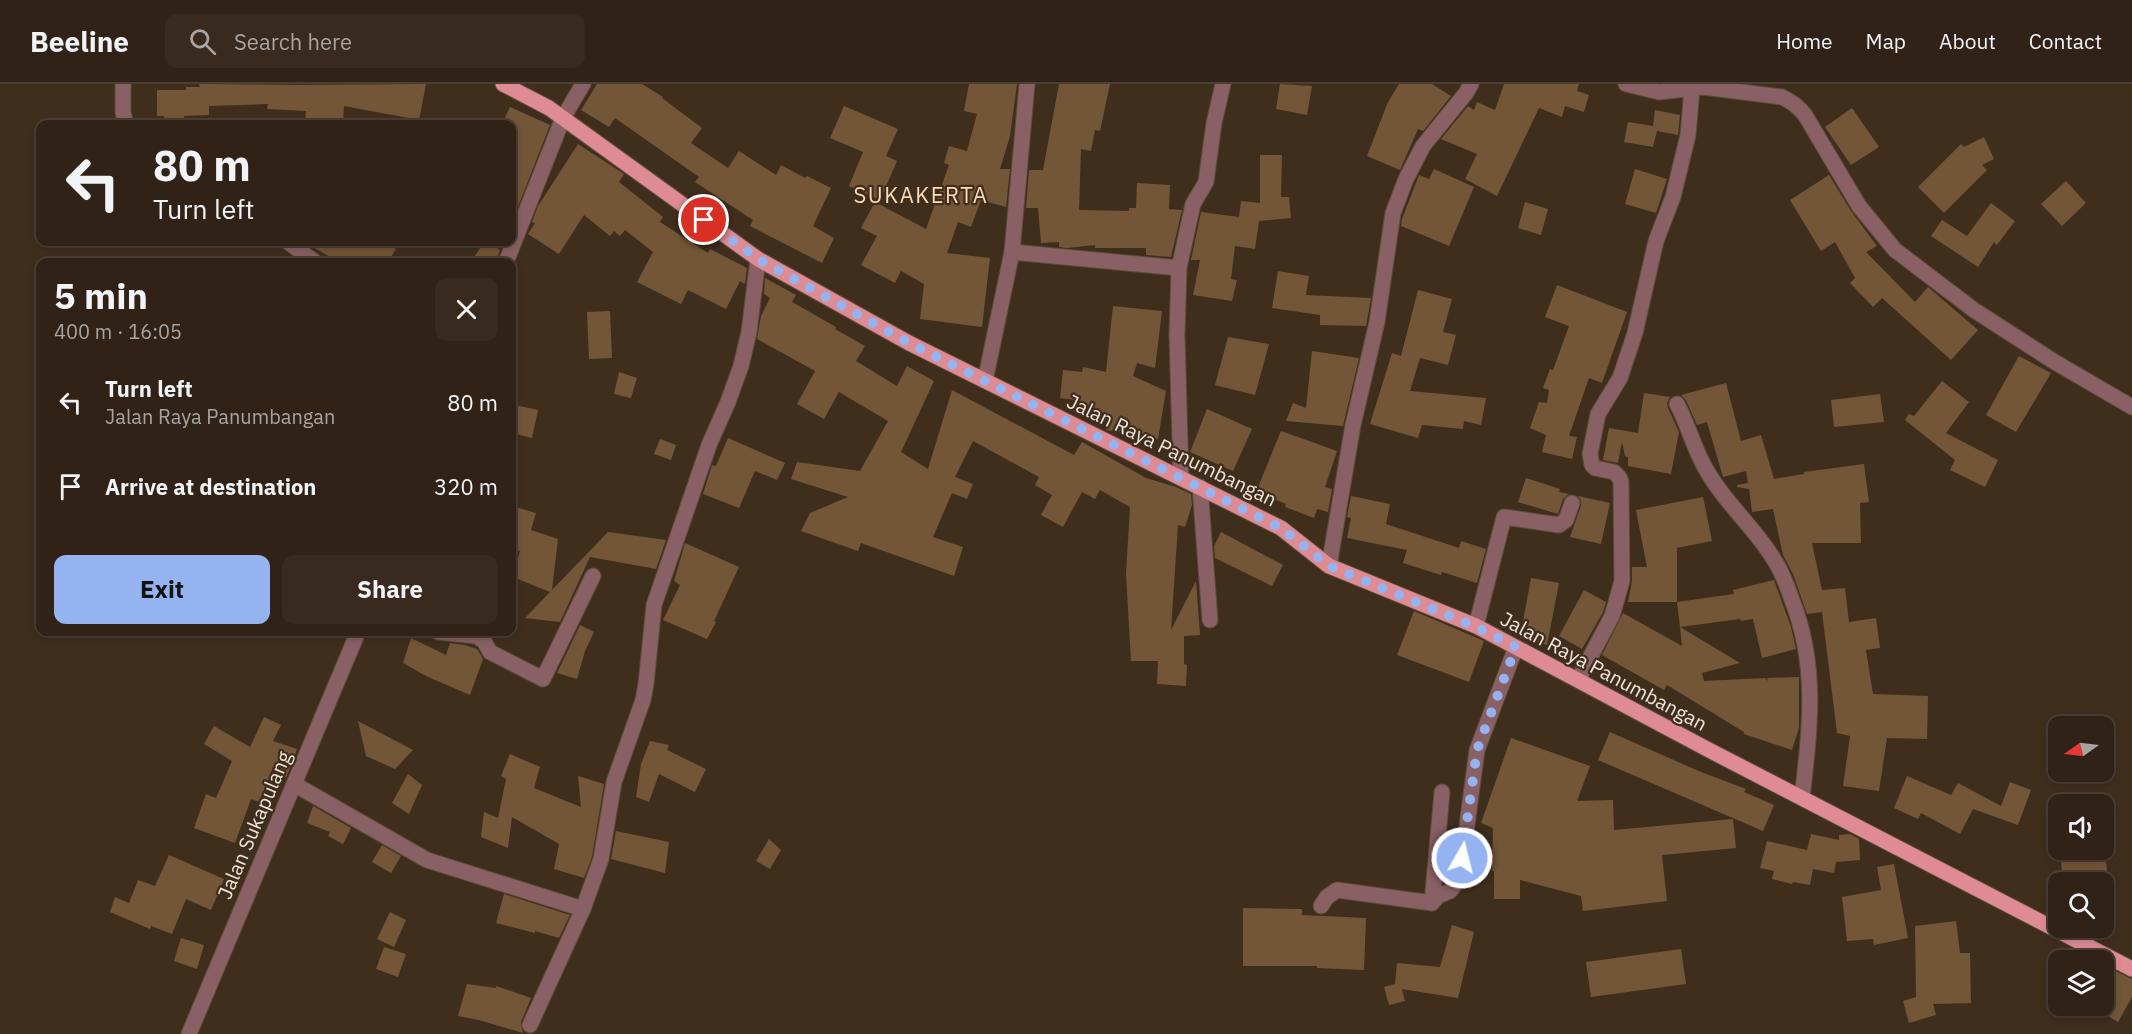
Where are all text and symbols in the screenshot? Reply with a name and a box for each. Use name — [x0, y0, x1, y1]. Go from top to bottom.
search box — [165, 14, 585, 68]
text: Beeline — [30, 23, 129, 60]
icon: search — [186, 25, 219, 58]
text: Search here — [234, 27, 352, 56]
text: Home — [1776, 27, 1833, 55]
text: Map — [1866, 27, 1906, 55]
text: About — [1939, 27, 1996, 55]
text: Contact — [2029, 27, 2102, 55]
text: 80 m — [153, 138, 251, 193]
icon: left — [54, 144, 132, 222]
district label: SUKAKERTA — [854, 180, 988, 209]
text: Turn left — [153, 191, 254, 226]
pin — [678, 194, 729, 245]
icon: arrive — [687, 203, 720, 236]
text: 5 min — [54, 272, 148, 319]
button: close — [435, 278, 498, 341]
text: 400 m · 16:05 — [54, 318, 182, 345]
text: Turn left — [105, 374, 193, 403]
icon: left — [54, 386, 87, 419]
street label: Jalan Raya Panumbangan — [1063, 387, 1281, 513]
text: 80 m — [447, 388, 498, 417]
text: Jalan Raya Panumbangan — [105, 403, 335, 430]
icon: arrive — [54, 470, 87, 503]
text: Arrive at destination — [105, 472, 316, 501]
text: 320 m — [434, 472, 498, 501]
button: Exit — [54, 555, 270, 624]
button: Share — [282, 555, 498, 624]
street label: Jalan Raya Panumbangan — [1496, 605, 1712, 737]
north arrow — [2048, 716, 2114, 782]
map controls — [2048, 716, 2114, 1016]
street label: Jalan Sukapulang — [211, 747, 298, 903]
button: sound — [2048, 794, 2114, 860]
position arrow — [1430, 826, 1494, 890]
button: search — [2048, 872, 2114, 938]
button: layers — [2048, 950, 2114, 1016]

